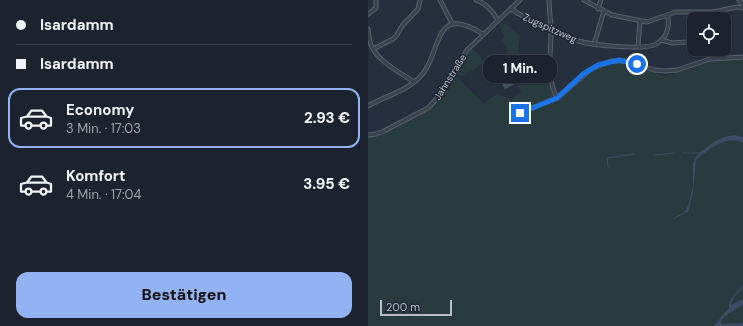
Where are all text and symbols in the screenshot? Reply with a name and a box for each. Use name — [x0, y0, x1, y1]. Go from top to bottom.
street label: Zugspitzweg — [521, 10, 579, 46]
map controls — [687, 12, 731, 56]
button: locate — [687, 12, 731, 56]
text: Isardamm — [40, 15, 114, 35]
street label: Jahnstraße — [431, 51, 469, 102]
text: Isardamm — [40, 54, 114, 74]
callout: 1 Min. — [483, 55, 557, 83]
route start — [628, 55, 646, 73]
text: 1 Min. — [503, 60, 537, 77]
icon: car — [18, 100, 54, 136]
text: Economy — [66, 100, 134, 120]
route end — [511, 104, 529, 122]
text: 2.93 € — [304, 108, 350, 128]
text: 3 Min. · 17:03 — [66, 120, 141, 137]
icon: car — [18, 166, 54, 202]
text: Komfort — [66, 166, 125, 186]
text: 3.95 € — [303, 174, 350, 194]
text: 4 Min. · 17:04 — [66, 186, 141, 203]
button: Bestätigen — [16, 272, 352, 318]
scale bar — [380, 298, 452, 317]
text: 200 m — [386, 300, 420, 314]

